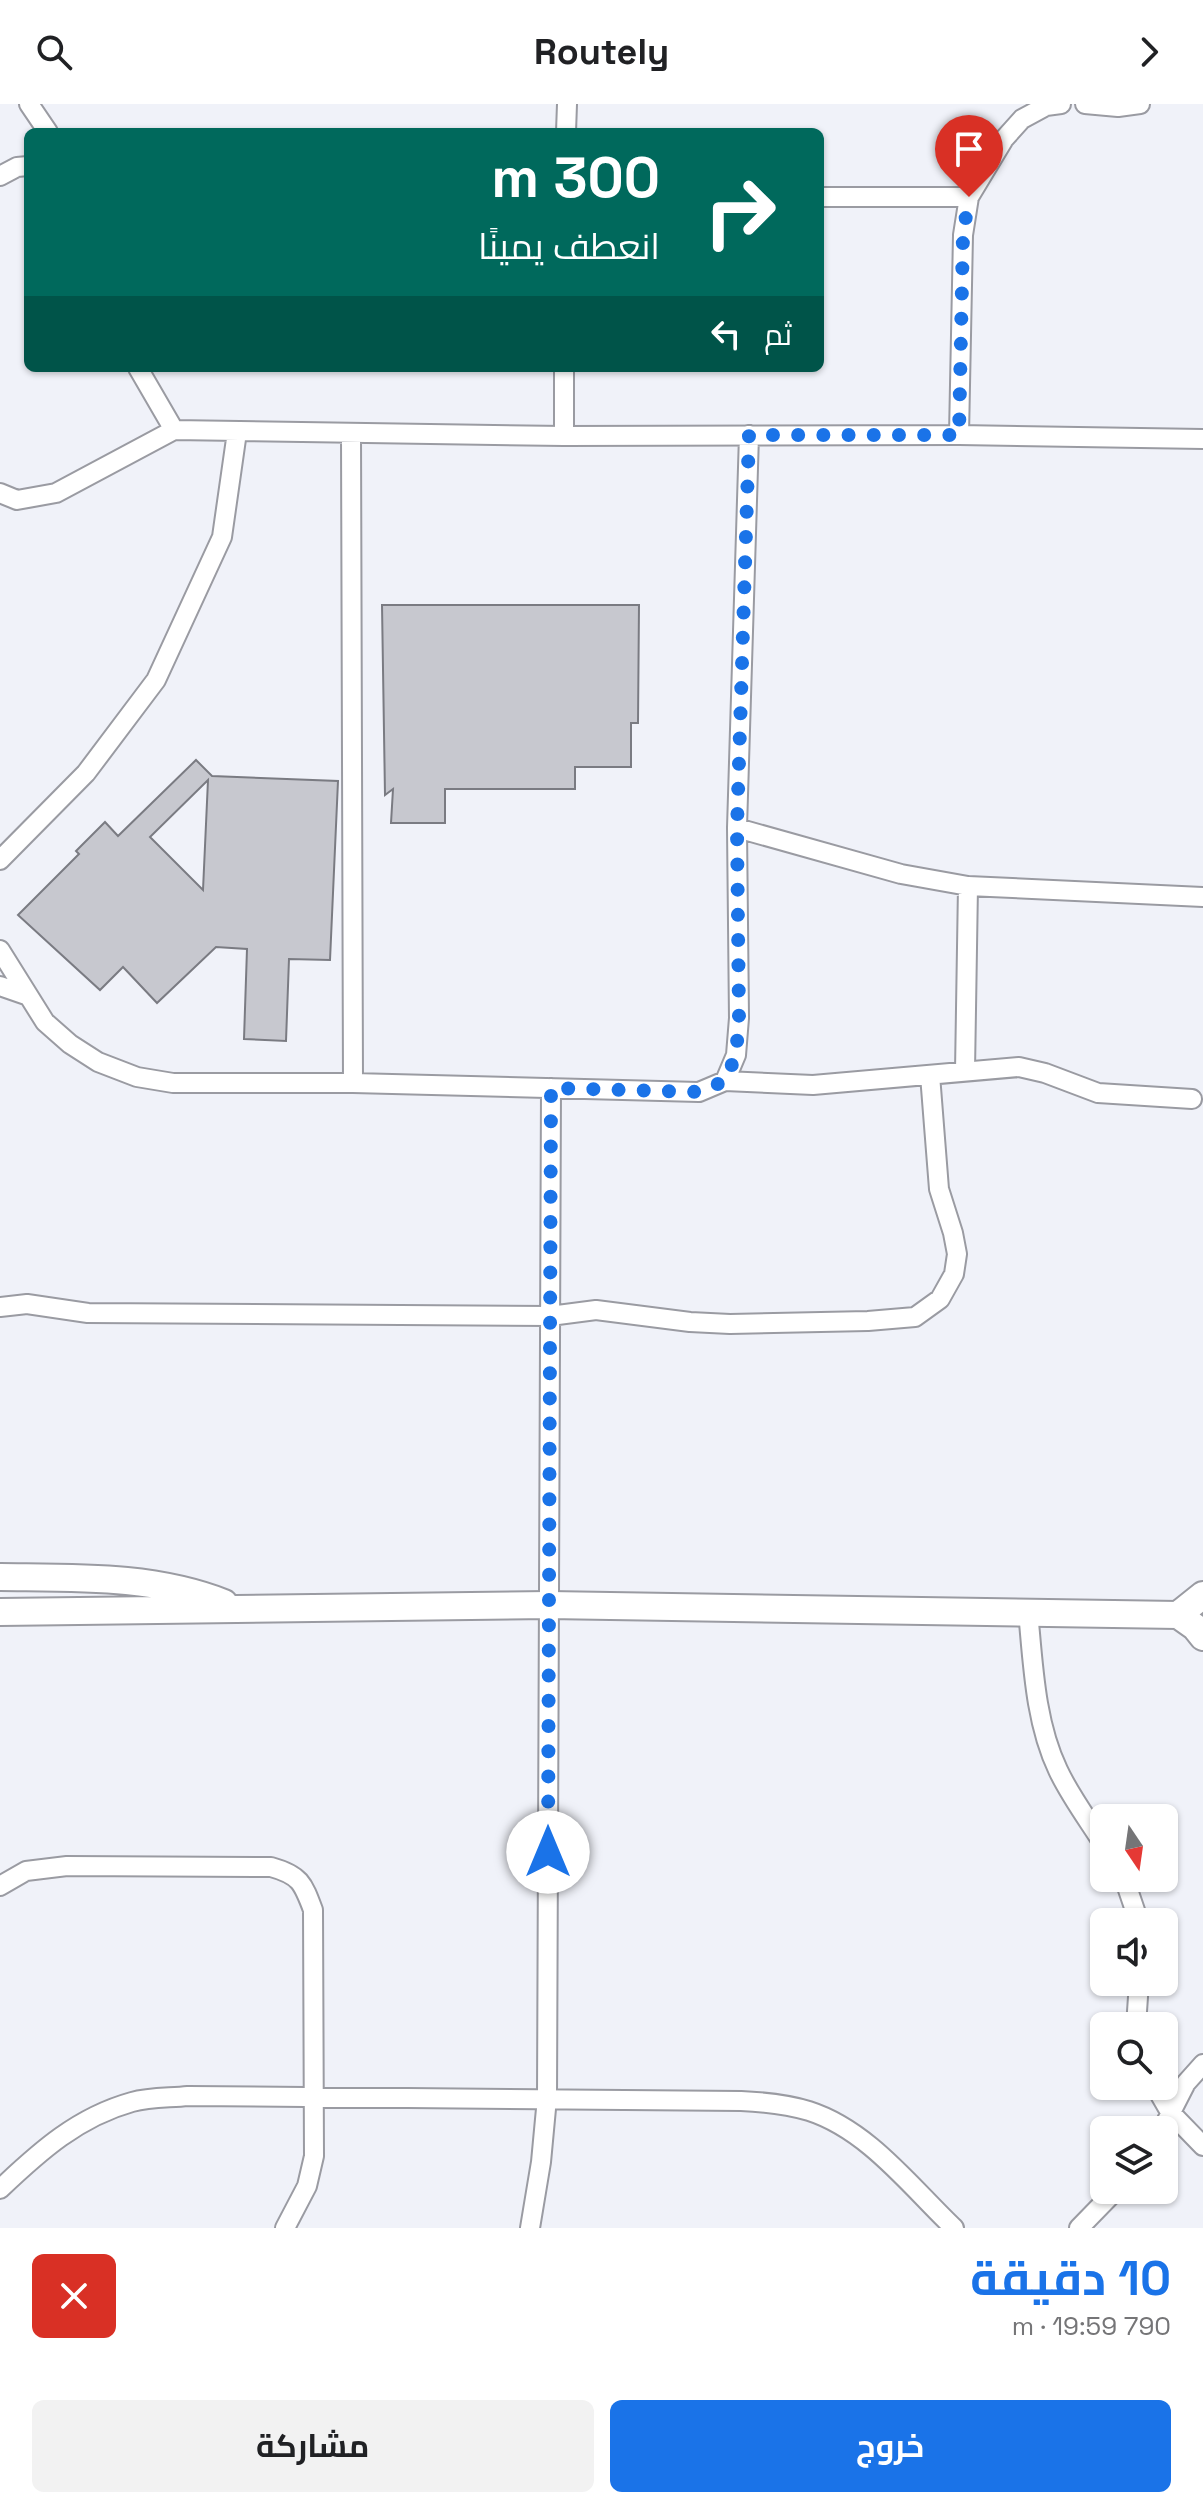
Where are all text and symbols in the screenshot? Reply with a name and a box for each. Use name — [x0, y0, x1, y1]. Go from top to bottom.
text: Routely — [534, 29, 669, 75]
icon: search — [32, 30, 76, 74]
icon: forward — [1127, 30, 1171, 74]
pin — [935, 115, 1003, 197]
icon: arrive — [947, 127, 991, 171]
text: 300 m — [491, 142, 660, 213]
icon: right — [688, 160, 792, 264]
text: انعطف يمينًا — [478, 224, 660, 270]
icon: left — [704, 312, 748, 356]
text: ثم — [764, 315, 792, 354]
north arrow — [1090, 1804, 1178, 1892]
map controls — [1090, 1804, 1178, 2204]
position arrow — [506, 1810, 590, 1894]
button: sound — [1090, 1908, 1178, 1996]
button: search — [1090, 2012, 1178, 2100]
button: layers — [1090, 2116, 1178, 2204]
text: 10 دقيقة — [970, 2248, 1171, 2309]
button: close — [32, 2254, 116, 2338]
text: 790 m · 19:59 — [1012, 2309, 1171, 2343]
button: مشاركة — [32, 2400, 594, 2492]
button: خروج — [610, 2400, 1171, 2492]

